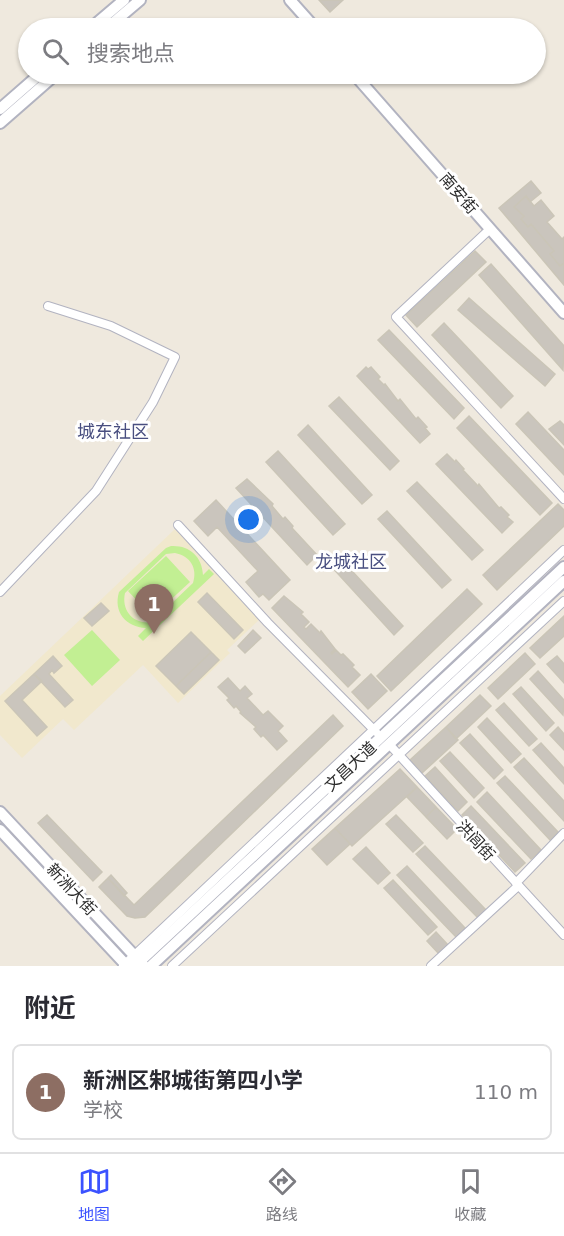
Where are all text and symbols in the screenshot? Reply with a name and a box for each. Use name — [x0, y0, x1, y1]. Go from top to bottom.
search box — [18, 18, 546, 84]
icon: search — [39, 35, 72, 68]
text: 搜索地点 — [87, 41, 175, 66]
street label: 南安街 — [436, 169, 482, 218]
district label: 城东社区 — [77, 421, 149, 442]
your location — [234, 505, 263, 534]
district label: 龙城社区 — [315, 551, 387, 572]
pin: 1 — [134, 584, 174, 634]
street label: 文昌大道 — [320, 738, 380, 795]
street label: 洪闾街 — [452, 816, 499, 864]
street label: 新洲大街 — [43, 859, 100, 919]
text: 附近 — [24, 993, 76, 1023]
text: 新洲区邾城街第四小学 — [83, 1068, 303, 1093]
text: 1 — [39, 1080, 52, 1104]
text: 110 m — [474, 1080, 538, 1104]
text: 学校 — [83, 1098, 123, 1122]
tab: 地图 — [78, 1165, 111, 1225]
tab: 路线 — [266, 1165, 299, 1225]
tab: 收藏 — [454, 1165, 487, 1225]

